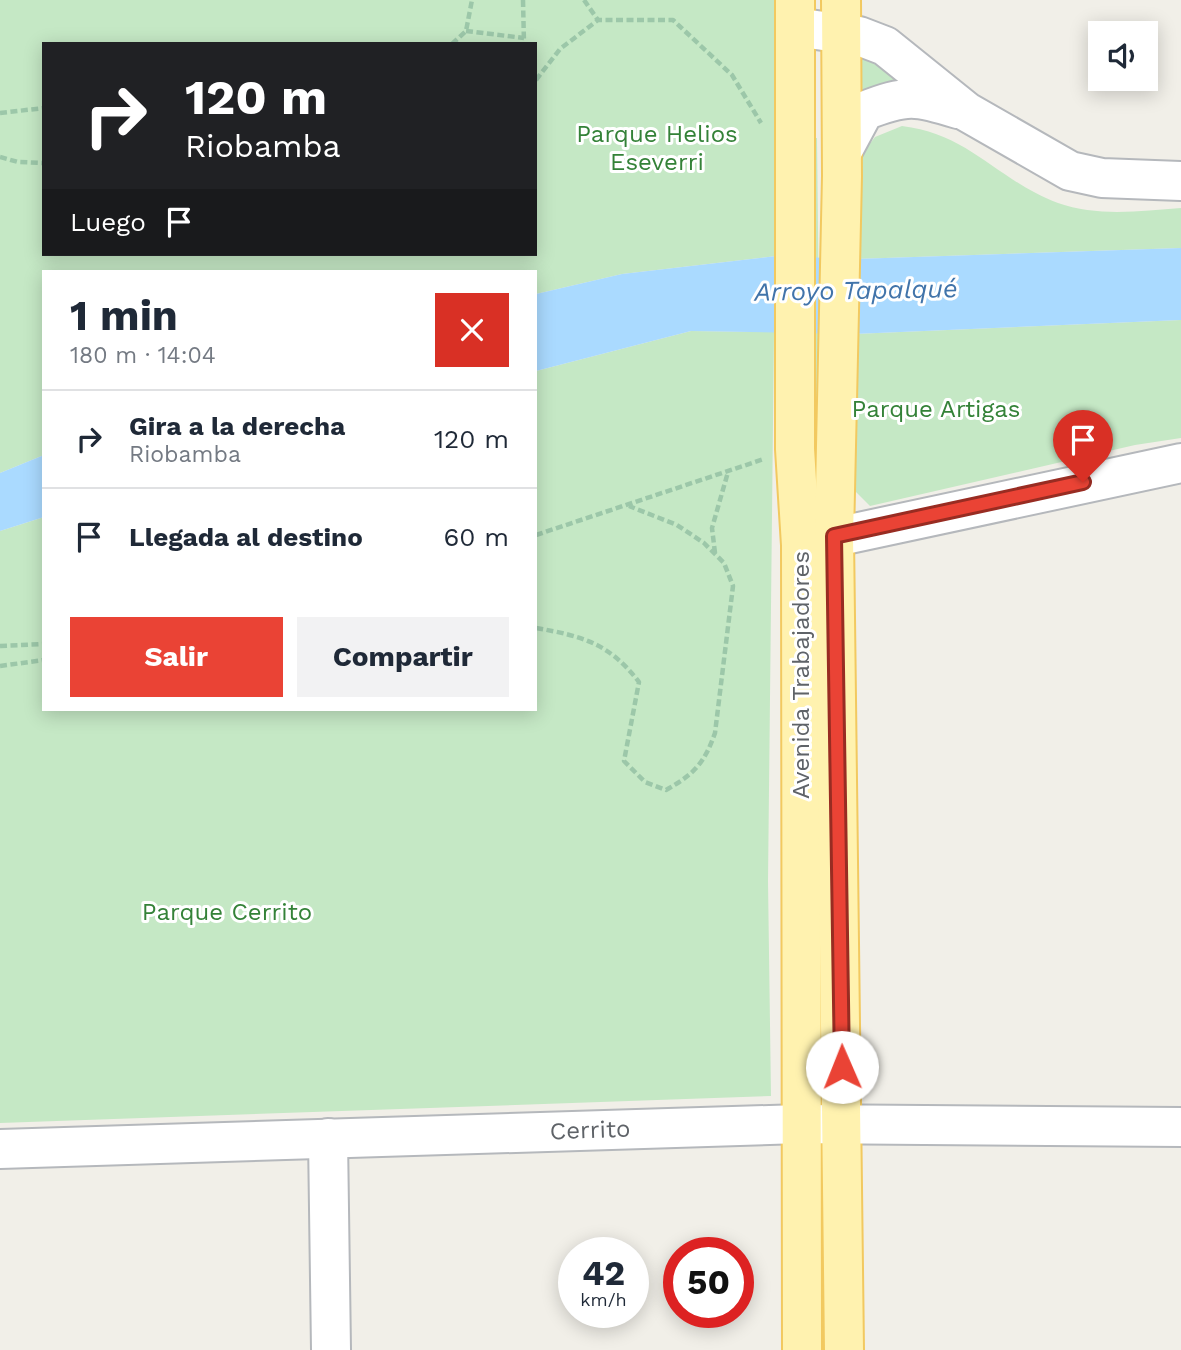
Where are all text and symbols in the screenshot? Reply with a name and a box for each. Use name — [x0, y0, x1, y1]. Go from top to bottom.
map controls — [1088, 21, 1158, 91]
button: sound — [1088, 21, 1158, 91]
text: 120 m — [185, 68, 327, 126]
icon: right — [70, 70, 161, 161]
park label: Parque Helios Eseverri — [576, 120, 738, 176]
text: Riobamba — [185, 127, 341, 165]
icon: arrive — [160, 203, 198, 241]
text: Luego — [70, 207, 146, 237]
water label: Arroyo Tapalqué — [753, 273, 958, 307]
text: 1 min — [70, 291, 178, 340]
button: close — [435, 293, 509, 367]
text: 180 m · 14:04 — [70, 342, 216, 369]
park label: Parque Artigas — [852, 395, 1020, 423]
pin — [1053, 410, 1113, 482]
text: Gira a la derecha — [129, 411, 345, 441]
icon: right — [70, 420, 108, 458]
icon: arrive — [1064, 421, 1102, 459]
text: 120 m — [434, 424, 509, 454]
text: Riobamba — [129, 441, 241, 468]
icon: arrive — [70, 518, 108, 556]
text: Llegada al destino — [129, 522, 363, 552]
text: 60 m — [443, 522, 509, 552]
street label: Avenida Trabajadores — [787, 551, 815, 799]
button: Salir — [70, 617, 283, 697]
button: Compartir — [297, 617, 509, 697]
park label: Parque Cerrito — [142, 898, 312, 926]
position arrow — [805, 1030, 879, 1104]
street label: Cerrito — [549, 1115, 631, 1145]
speed limit sign: 50 — [663, 1237, 754, 1328]
text: 42 — [582, 1252, 625, 1294]
text: km/h — [580, 1289, 627, 1310]

